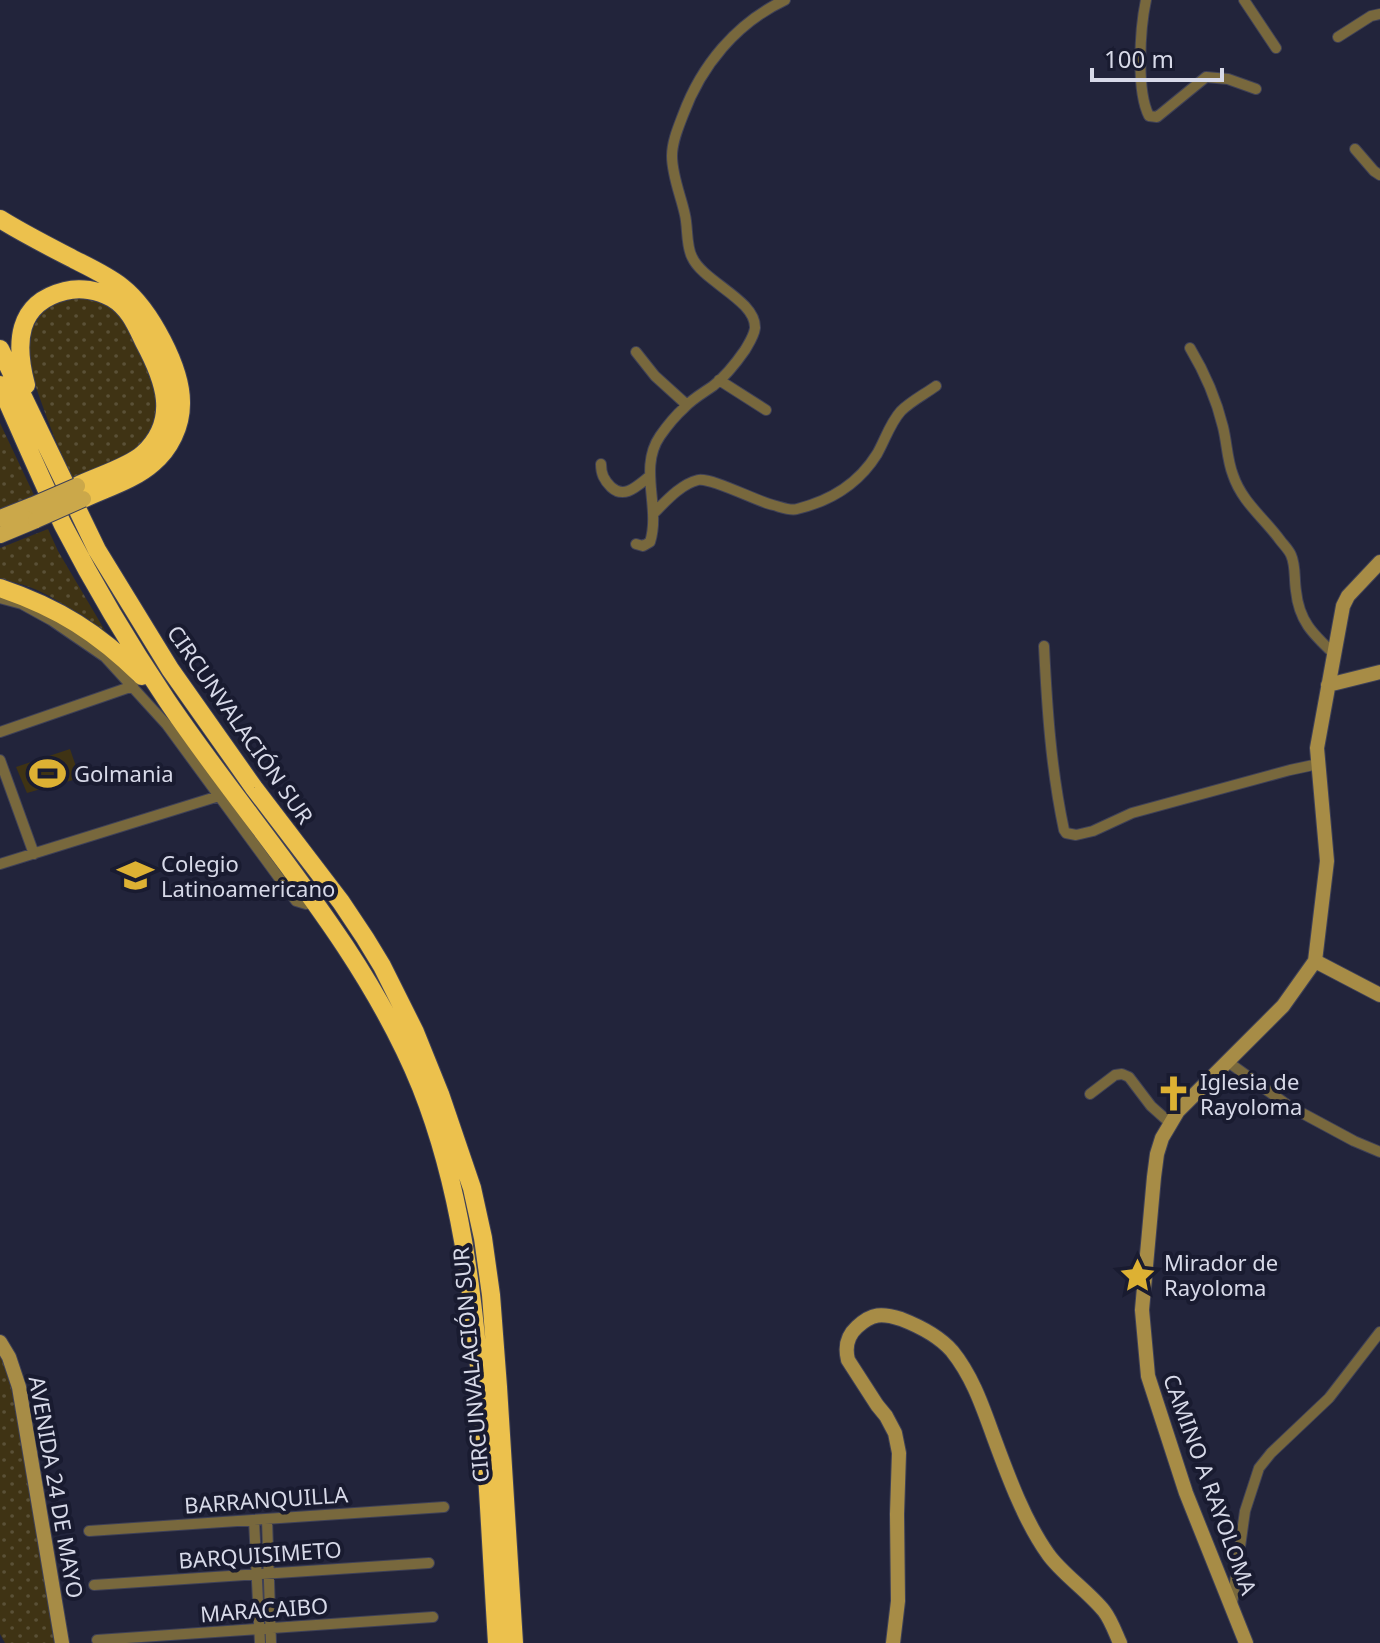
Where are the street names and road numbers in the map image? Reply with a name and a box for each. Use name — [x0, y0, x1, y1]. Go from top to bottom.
street label: CIRCUNVALACIÓN SUR — [161, 619, 321, 830]
street label: CIRCUNVALACIÓN SUR — [445, 1246, 495, 1484]
street label: CAMINO A RAYOLOMA — [1157, 1370, 1265, 1599]
street label: AVENIDA 24 DE MAYO — [23, 1374, 91, 1600]
street label: BARRANQUILLA — [183, 1478, 350, 1520]
street label: BARQUISIMETO — [177, 1533, 343, 1575]
street label: MARACAIBO — [199, 1590, 329, 1628]

